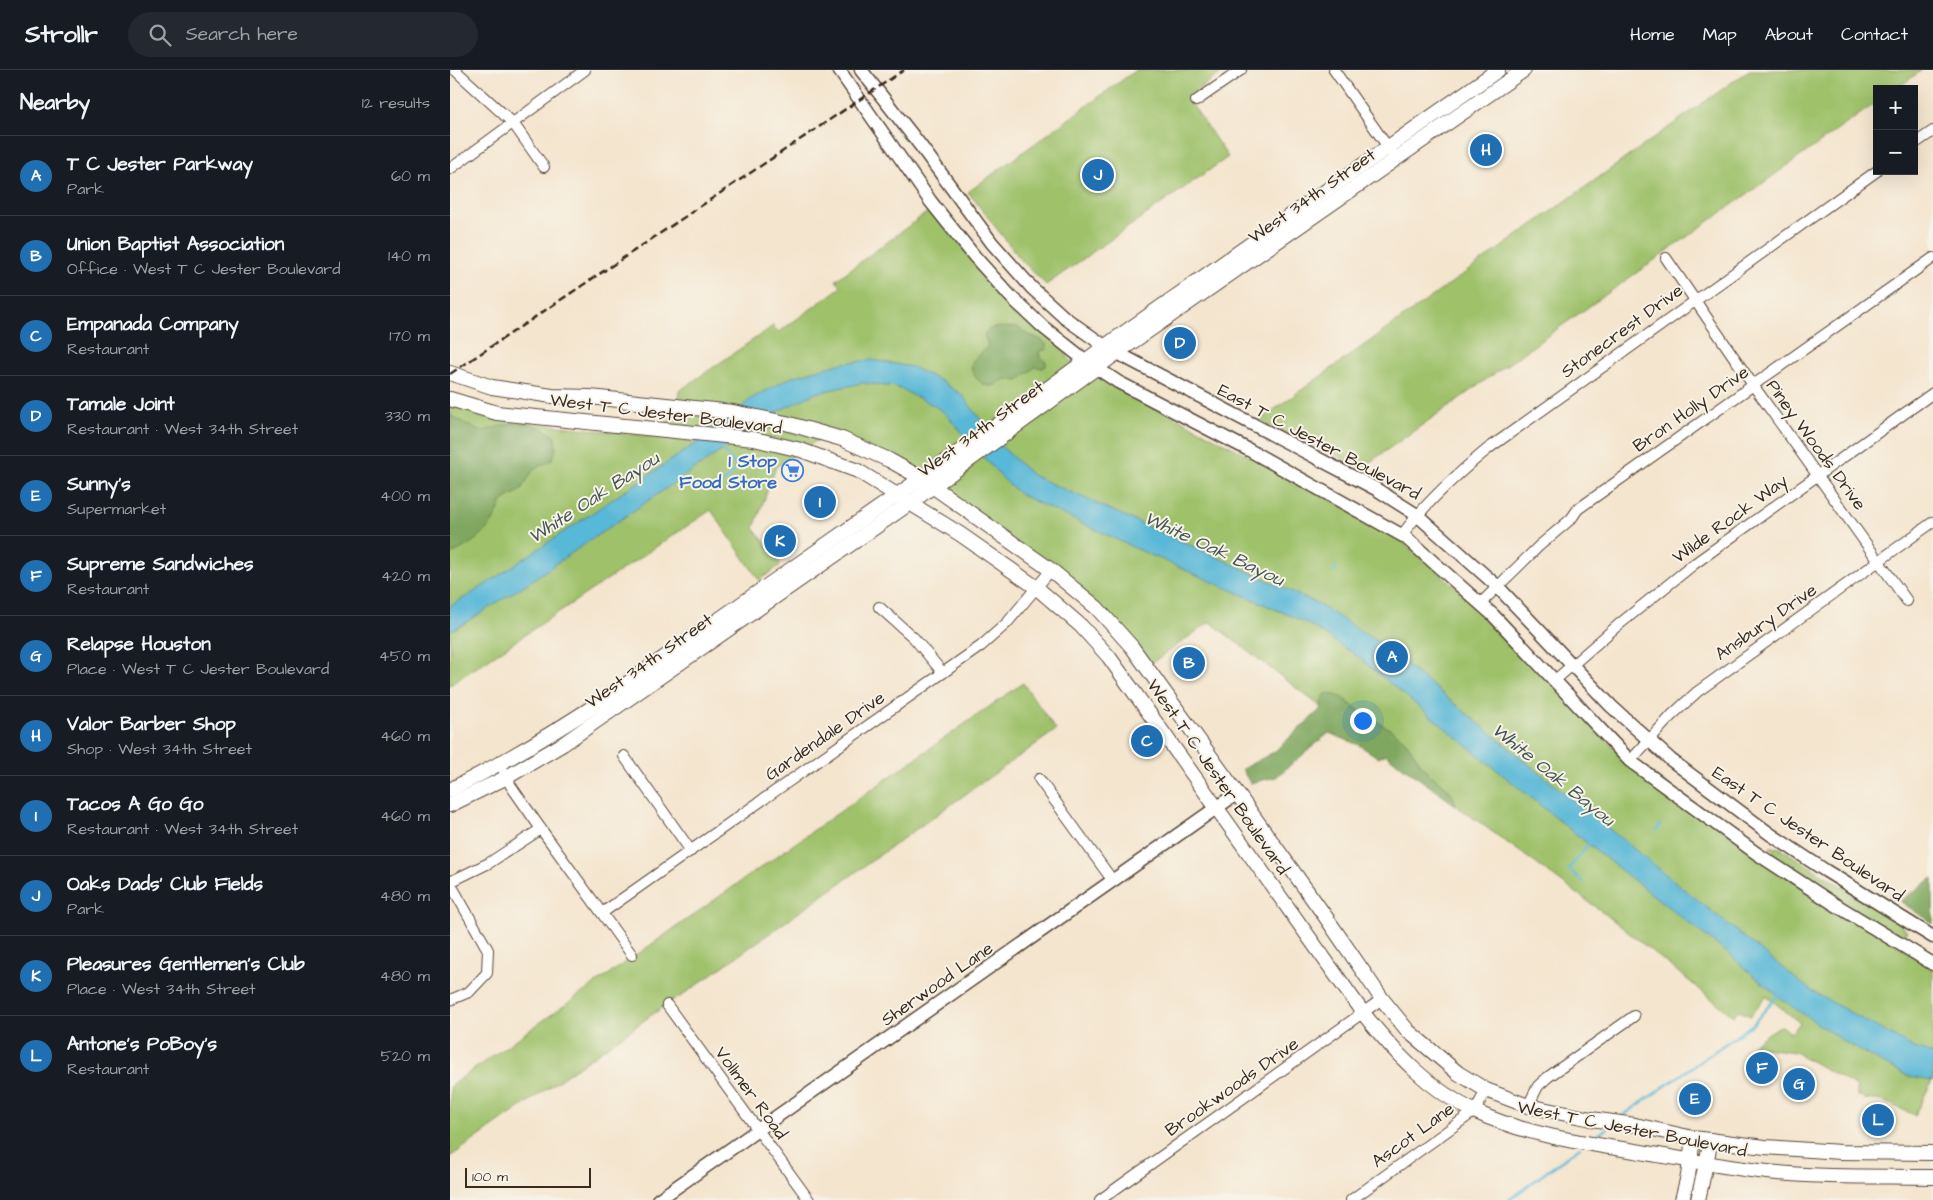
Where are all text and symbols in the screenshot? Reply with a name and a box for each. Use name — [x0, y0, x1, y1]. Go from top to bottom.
search box — [128, 12, 478, 57]
text: Strollr — [25, 18, 98, 52]
icon: search — [146, 21, 174, 49]
text: Search here — [186, 21, 298, 48]
text: Home — [1630, 22, 1675, 47]
text: Map — [1703, 22, 1737, 47]
text: About — [1765, 22, 1813, 47]
text: Contact — [1841, 22, 1908, 47]
map controls — [1873, 85, 1918, 175]
button: + — [1873, 85, 1918, 130]
text: Nearby — [20, 88, 90, 117]
text: 12 results — [362, 92, 430, 114]
button: − — [1873, 130, 1918, 175]
pin: H — [1470, 131, 1502, 169]
street label: West 34th Street — [1243, 142, 1381, 249]
text: T C Jester Parkway — [67, 151, 253, 178]
pin: J — [1082, 156, 1114, 194]
text: A — [31, 165, 41, 187]
text: 60 m — [391, 165, 430, 187]
text: Park — [67, 178, 104, 200]
text: Union Baptist Association — [67, 231, 284, 258]
text: B — [30, 245, 42, 267]
text: 140 m — [388, 245, 430, 267]
text: Office · West T C Jester Boulevard — [67, 258, 340, 280]
street label: Stonecrest Drive — [1556, 278, 1688, 384]
text: Empanada Company — [67, 311, 239, 338]
pin: D — [1164, 324, 1196, 362]
text: C — [30, 325, 42, 347]
text: 170 m — [389, 325, 430, 347]
text: Restaurant — [67, 338, 149, 360]
street label: Bron Holly Drive — [1628, 360, 1755, 459]
street label: West 34th Street — [913, 374, 1050, 483]
street label: Piney Woods Drive — [1759, 375, 1872, 516]
street label: East T C Jester Boulevard — [1213, 378, 1425, 506]
street label: West T C Jester Boulevard — [549, 387, 783, 441]
text: Tamale Joint — [67, 391, 175, 418]
text: D — [31, 405, 41, 427]
text: 330 m — [385, 405, 430, 427]
text: Restaurant · West 34th Street — [67, 418, 298, 440]
water label: White Oak Bayou — [523, 445, 666, 551]
place label: 1 Stop Food Store — [679, 449, 777, 495]
supermarket icon: 1 Stop Food Store — [781, 459, 805, 483]
street label: Wilde Rock Way — [1667, 468, 1794, 570]
text: Sunny's — [67, 471, 131, 498]
pin: I — [804, 483, 836, 521]
text: E — [31, 485, 41, 507]
text: 400 m — [380, 485, 430, 507]
text: Supermarket — [67, 498, 166, 520]
water label: White Oak Bayou — [1140, 505, 1290, 594]
pin: K — [764, 522, 796, 560]
text: Supreme Sandwiches — [67, 551, 253, 578]
text: F — [30, 565, 42, 587]
text: 420 m — [381, 565, 430, 587]
street label: Ansbury Drive — [1710, 577, 1823, 667]
text: Restaurant — [67, 578, 149, 600]
street label: West 34th Street — [580, 607, 718, 714]
text: Relapse Houston — [67, 631, 211, 658]
pin: A — [1376, 638, 1408, 676]
pin: B — [1173, 644, 1205, 682]
text: G — [30, 645, 42, 667]
text: 450 m — [379, 645, 430, 667]
text: Place · West T C Jester Boulevard — [67, 658, 329, 680]
street label: West T C Jester Boulevard — [1142, 675, 1294, 879]
street label: Gardendale Drive — [760, 685, 890, 787]
your location — [1350, 708, 1376, 734]
text: Valor Barber Shop — [67, 711, 236, 738]
water label: White Oak Bayou — [1486, 717, 1621, 834]
pin: C — [1131, 722, 1163, 760]
text: H — [31, 725, 41, 747]
text: 460 m — [380, 725, 430, 747]
text: Shop · West 34th Street — [67, 738, 252, 760]
street label: East T C Jester Boulevard — [1707, 760, 1909, 908]
text: Tacos A Go Go — [67, 791, 203, 818]
text: I — [35, 805, 37, 827]
text: 460 m — [380, 805, 430, 827]
text: Restaurant · West 34th Street — [67, 818, 298, 840]
text: Oaks Dads' Club Fields — [67, 871, 263, 898]
text: J — [32, 885, 40, 907]
text: 480 m — [380, 885, 430, 907]
text: Park — [67, 898, 104, 920]
street label: Sherwood Lane — [876, 936, 998, 1032]
text: Pleasures Gentlemen's Club — [67, 951, 305, 978]
text: K — [31, 965, 41, 987]
text: 480 m — [380, 965, 430, 987]
text: Place · West 34th Street — [67, 978, 256, 1000]
text: Antone's PoBoy's — [67, 1031, 217, 1058]
street label: Brookwoods Drive — [1160, 1031, 1304, 1142]
street label: Vollmer Road — [709, 1041, 793, 1145]
text: L — [30, 1045, 42, 1067]
text: 520 m — [381, 1045, 430, 1067]
pin: F — [1746, 1049, 1778, 1087]
text: Restaurant — [67, 1058, 149, 1080]
pin: G — [1783, 1065, 1815, 1103]
pin: E — [1679, 1080, 1711, 1118]
street label: West T C Jester Boulevard — [1515, 1094, 1749, 1164]
street label: Ascot Lane — [1366, 1096, 1460, 1174]
pin: L — [1862, 1101, 1894, 1139]
scale bar — [465, 1165, 591, 1188]
text: 100 m — [472, 1167, 508, 1187]

